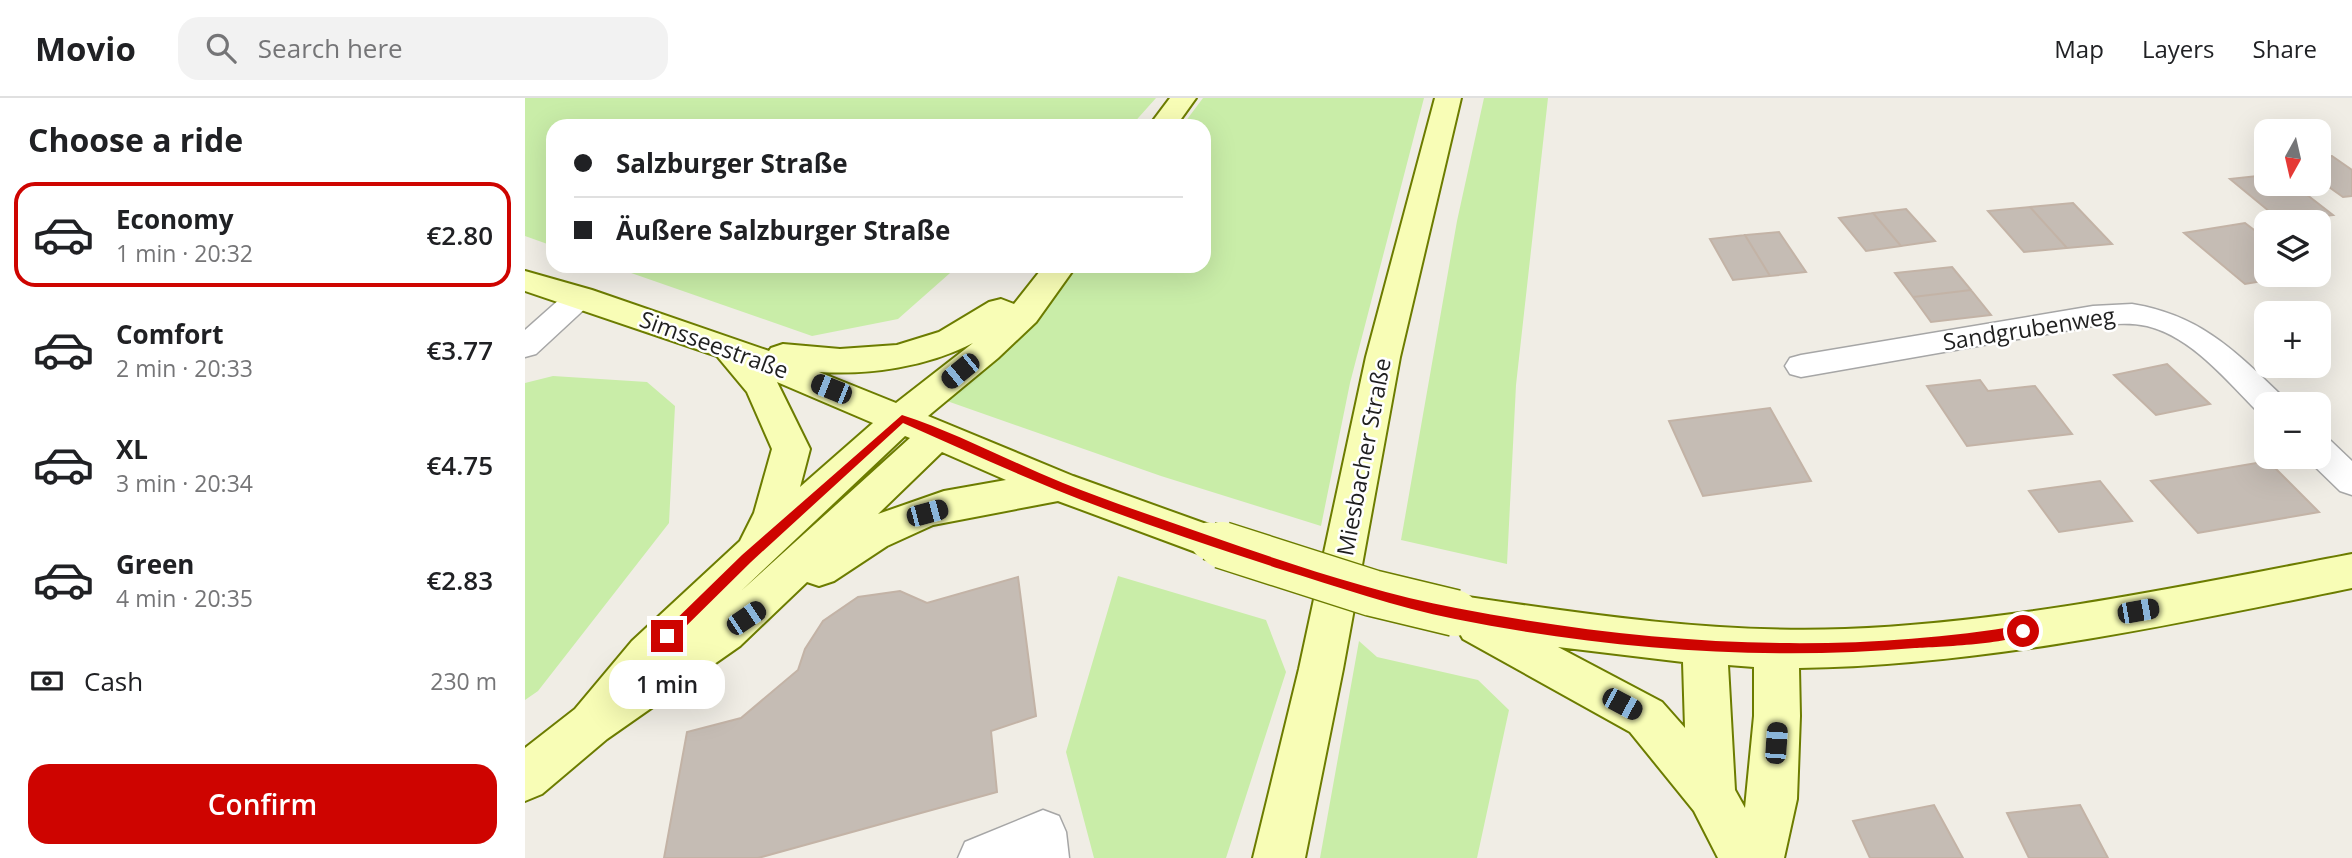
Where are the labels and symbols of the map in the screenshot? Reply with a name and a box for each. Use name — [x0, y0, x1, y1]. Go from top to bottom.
north arrow — [2254, 119, 2331, 196]
street label: Sandgrubenweg — [1940, 299, 2118, 357]
street label: Simsseestraße — [636, 302, 793, 386]
car — [938, 350, 983, 392]
street label: Miesbacher Straße — [1328, 355, 1398, 558]
car — [808, 371, 855, 407]
car — [904, 497, 951, 529]
car — [2116, 597, 2161, 625]
car — [723, 598, 770, 638]
route start — [2007, 615, 2039, 647]
route end — [651, 620, 683, 652]
callout: 1 min — [609, 660, 725, 710]
car — [1599, 685, 1646, 723]
car — [1765, 721, 1788, 765]

